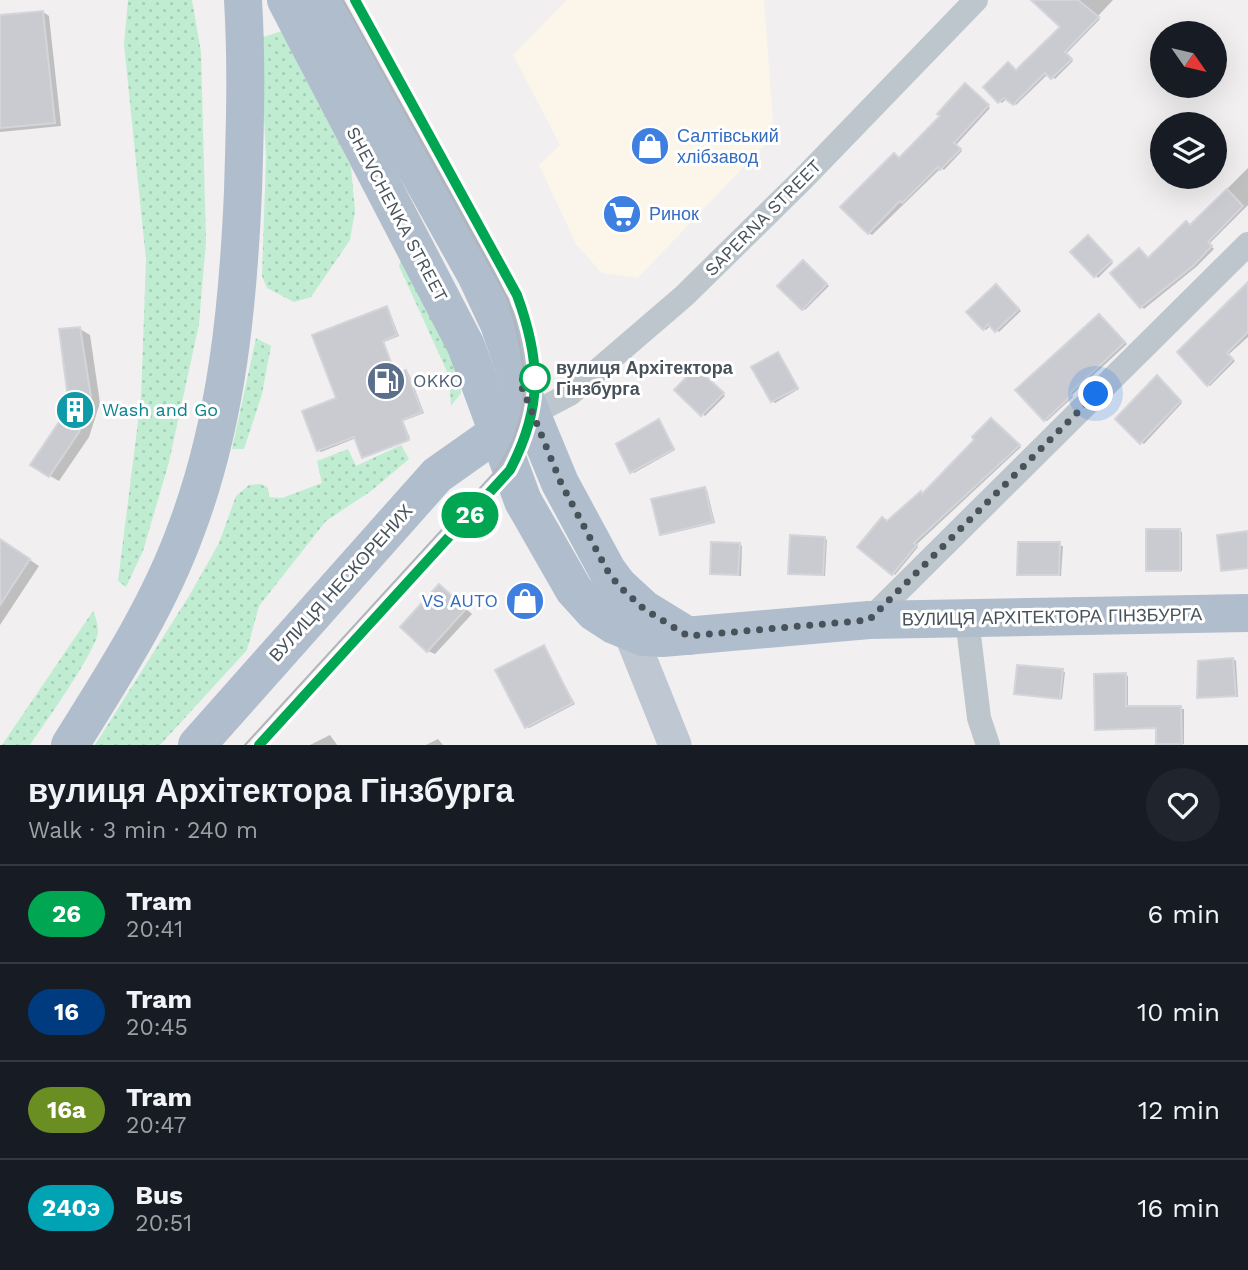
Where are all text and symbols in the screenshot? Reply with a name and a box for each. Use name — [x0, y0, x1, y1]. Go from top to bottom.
north arrow — [1150, 21, 1227, 98]
map controls — [1150, 21, 1227, 189]
button: layers — [1150, 112, 1227, 189]
street label: SHEVCHENKA STREET — [342, 123, 452, 305]
shop icon: Салтівський хлібзавод — [629, 125, 671, 167]
place label: Салтівський хлібзавод — [677, 125, 779, 167]
street label: SAPERNA STREET — [700, 155, 825, 280]
supermarket icon: Ринок — [601, 193, 643, 235]
place label: Ринок — [649, 203, 699, 224]
place label: вулиця Архітектора Гінзбурга — [556, 357, 734, 399]
fuel station icon: OKKO — [365, 360, 407, 402]
marker: вулиця Архітектора Гінзбурга — [520, 363, 550, 393]
place label: OKKO — [413, 370, 463, 391]
your location — [1078, 376, 1113, 411]
building icon: Wash and Go — [54, 389, 96, 431]
place label: Wash and Go — [102, 399, 218, 420]
line badge: 26 — [438, 492, 502, 538]
street label: ВУЛИЦЯ НЕСКОРЕНИХ — [265, 500, 417, 665]
text: 26 — [455, 501, 485, 529]
shop icon: VS AUTO — [504, 580, 546, 622]
place label: VS AUTO — [421, 590, 498, 611]
street label: ВУЛИЦЯ АРХІТЕКТОРА ГІНЗБУРГА — [902, 603, 1202, 630]
button: heart — [1146, 768, 1220, 842]
text: вулиця Архітектора Гінзбурга — [28, 771, 514, 810]
text: Walk · 3 min · 240 m — [28, 817, 258, 844]
text: Tram — [126, 886, 192, 916]
text: 6 min — [1148, 899, 1220, 929]
text: 26 — [52, 900, 81, 928]
text: 20:41 — [126, 916, 183, 943]
text: Tram — [126, 984, 192, 1014]
text: 10 min — [1137, 997, 1220, 1027]
text: 16 — [54, 998, 79, 1026]
text: 20:45 — [126, 1014, 188, 1041]
text: Tram — [126, 1082, 192, 1112]
text: 12 min — [1138, 1095, 1220, 1125]
text: 16a — [47, 1096, 86, 1124]
text: 20:47 — [126, 1112, 186, 1139]
text: Bus — [135, 1180, 183, 1210]
text: 16 min — [1137, 1193, 1220, 1223]
text: 240э — [42, 1194, 100, 1222]
text: 20:51 — [135, 1210, 192, 1237]

